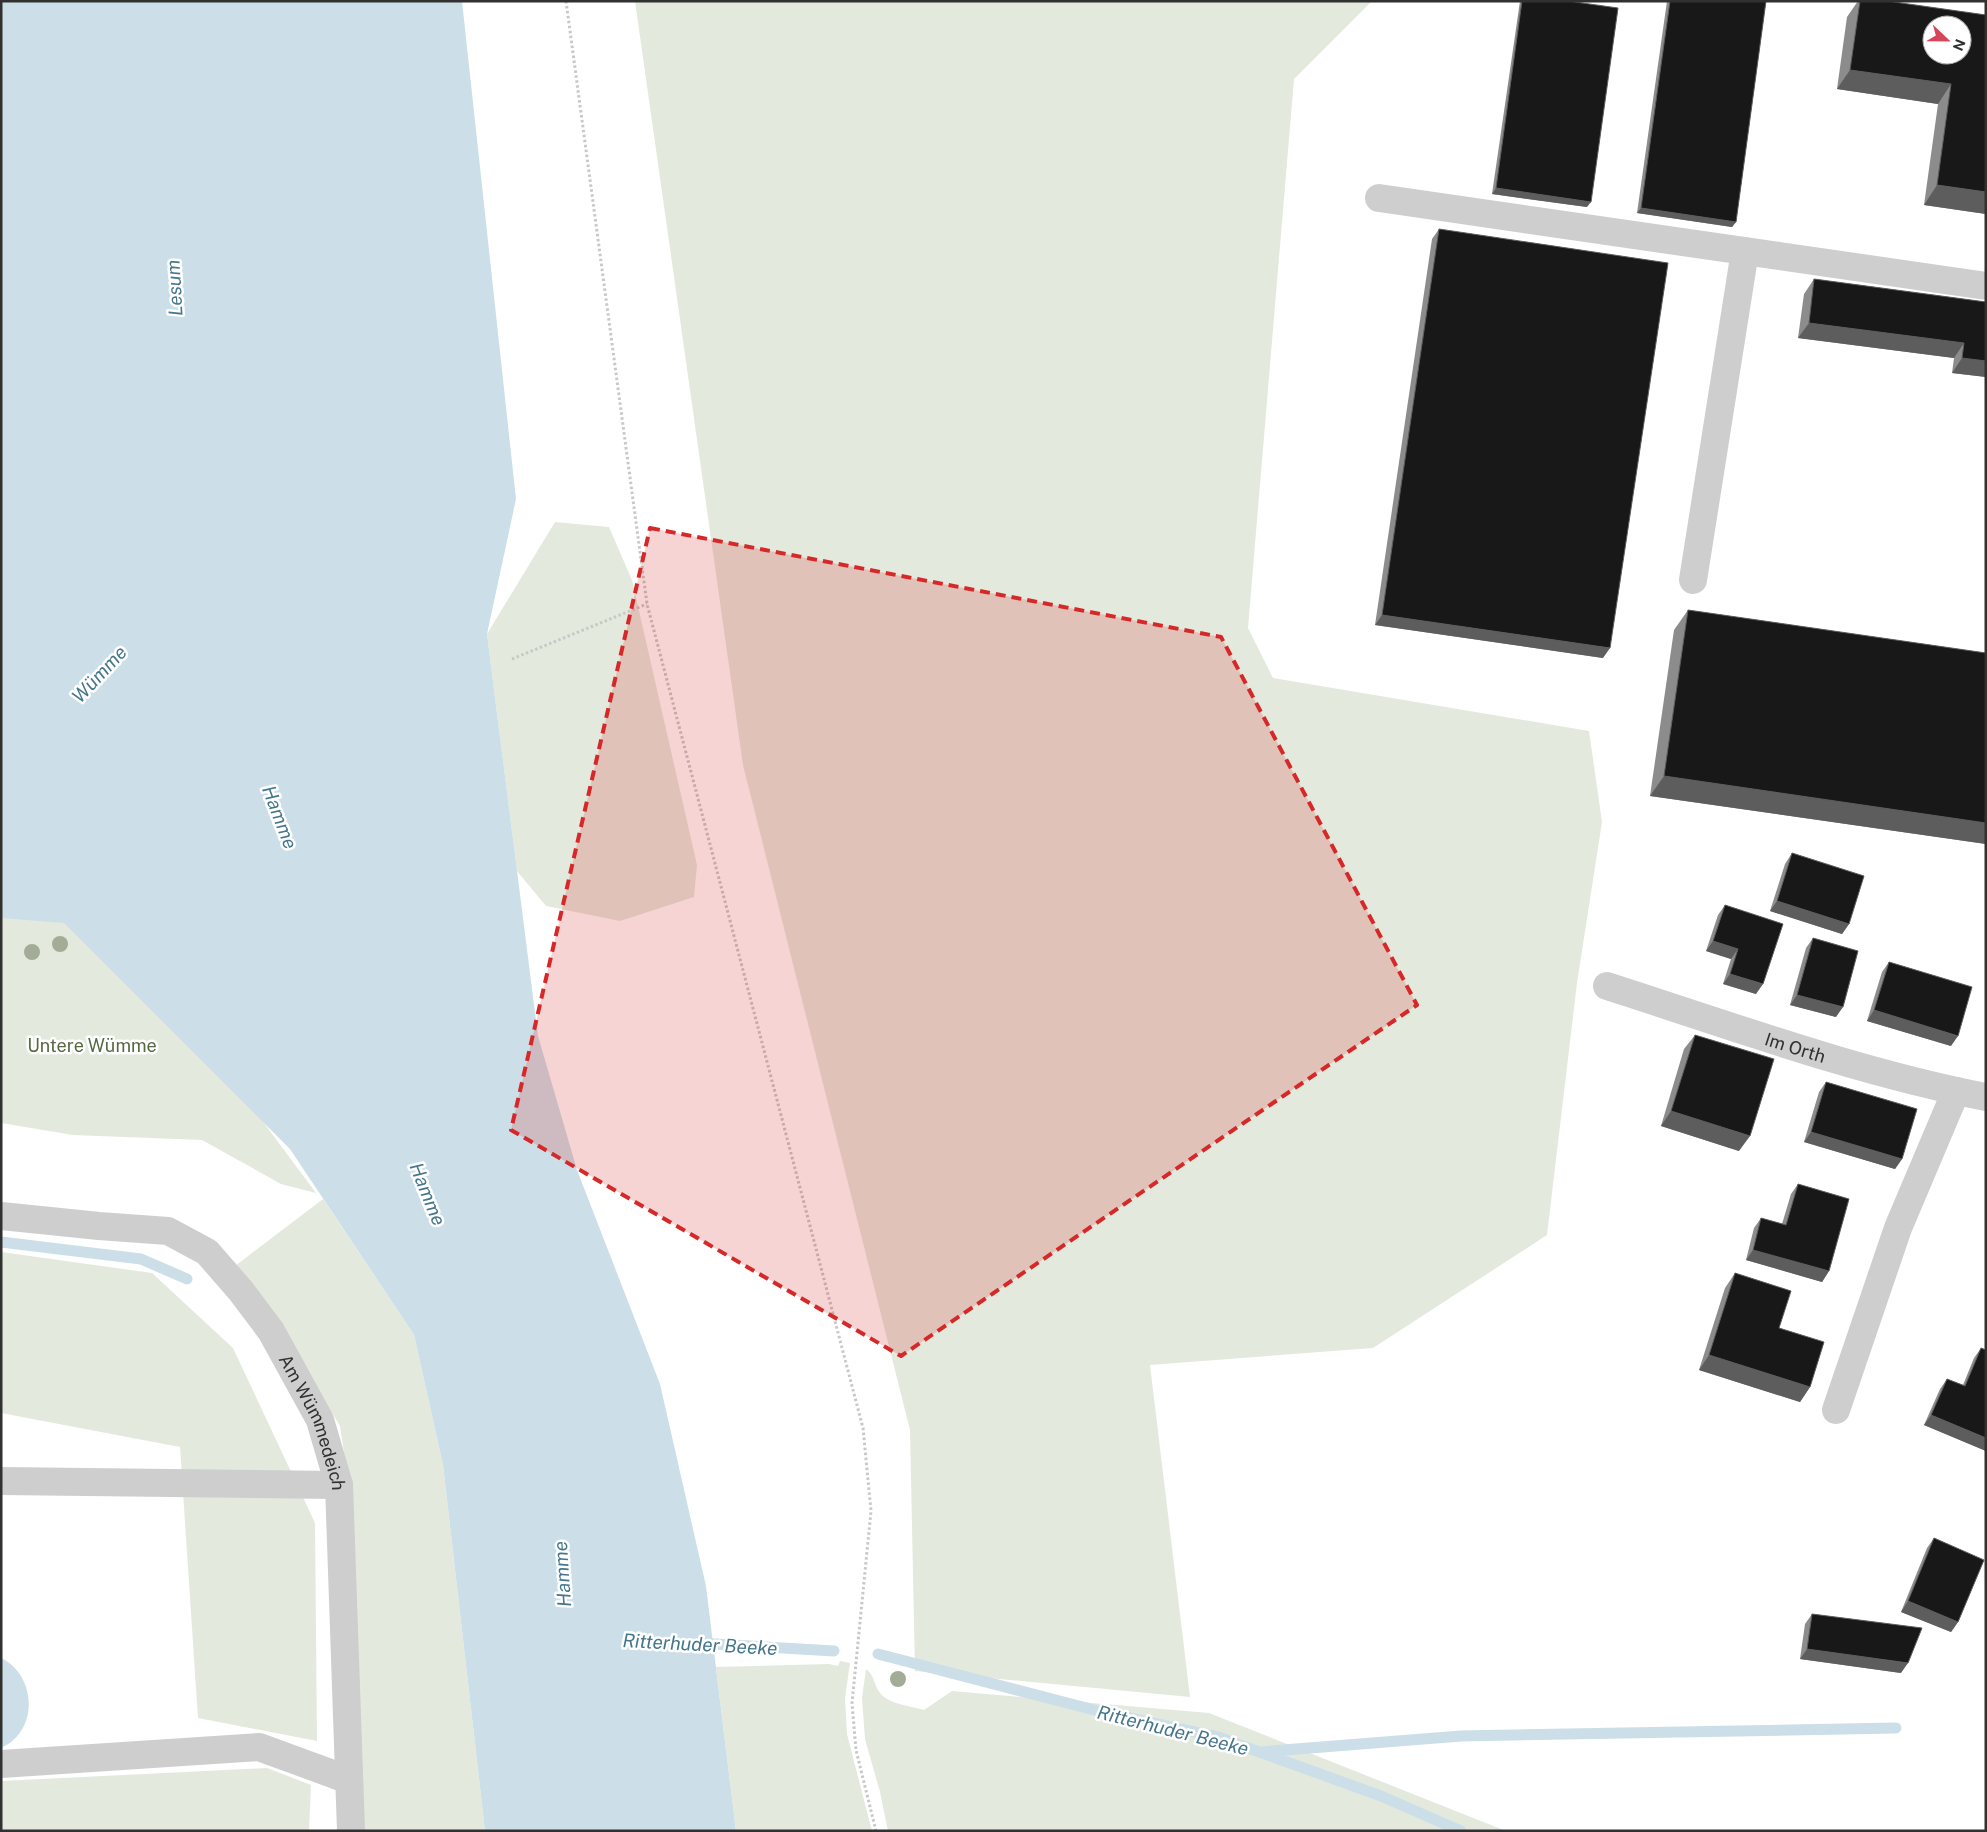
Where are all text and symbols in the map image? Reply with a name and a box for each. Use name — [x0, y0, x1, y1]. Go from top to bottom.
north arrow — [1922, 15, 1972, 65]
text: N — [1950, 37, 1969, 53]
water label: Lesum — [162, 259, 186, 317]
water label: Wümme — [67, 641, 131, 707]
water label: Hamme — [258, 782, 302, 852]
street label: Im Orth — [1762, 1028, 1828, 1066]
park label: Untere Wümme — [27, 1035, 157, 1056]
water label: Hamme — [405, 1159, 451, 1229]
street label: Am Wümmedeich — [275, 1350, 350, 1491]
water label: Hamme — [549, 1540, 575, 1608]
water label: Ritterhuder Beeke — [622, 1629, 778, 1659]
water label: Ritterhuder Beeke — [1095, 1701, 1251, 1759]

